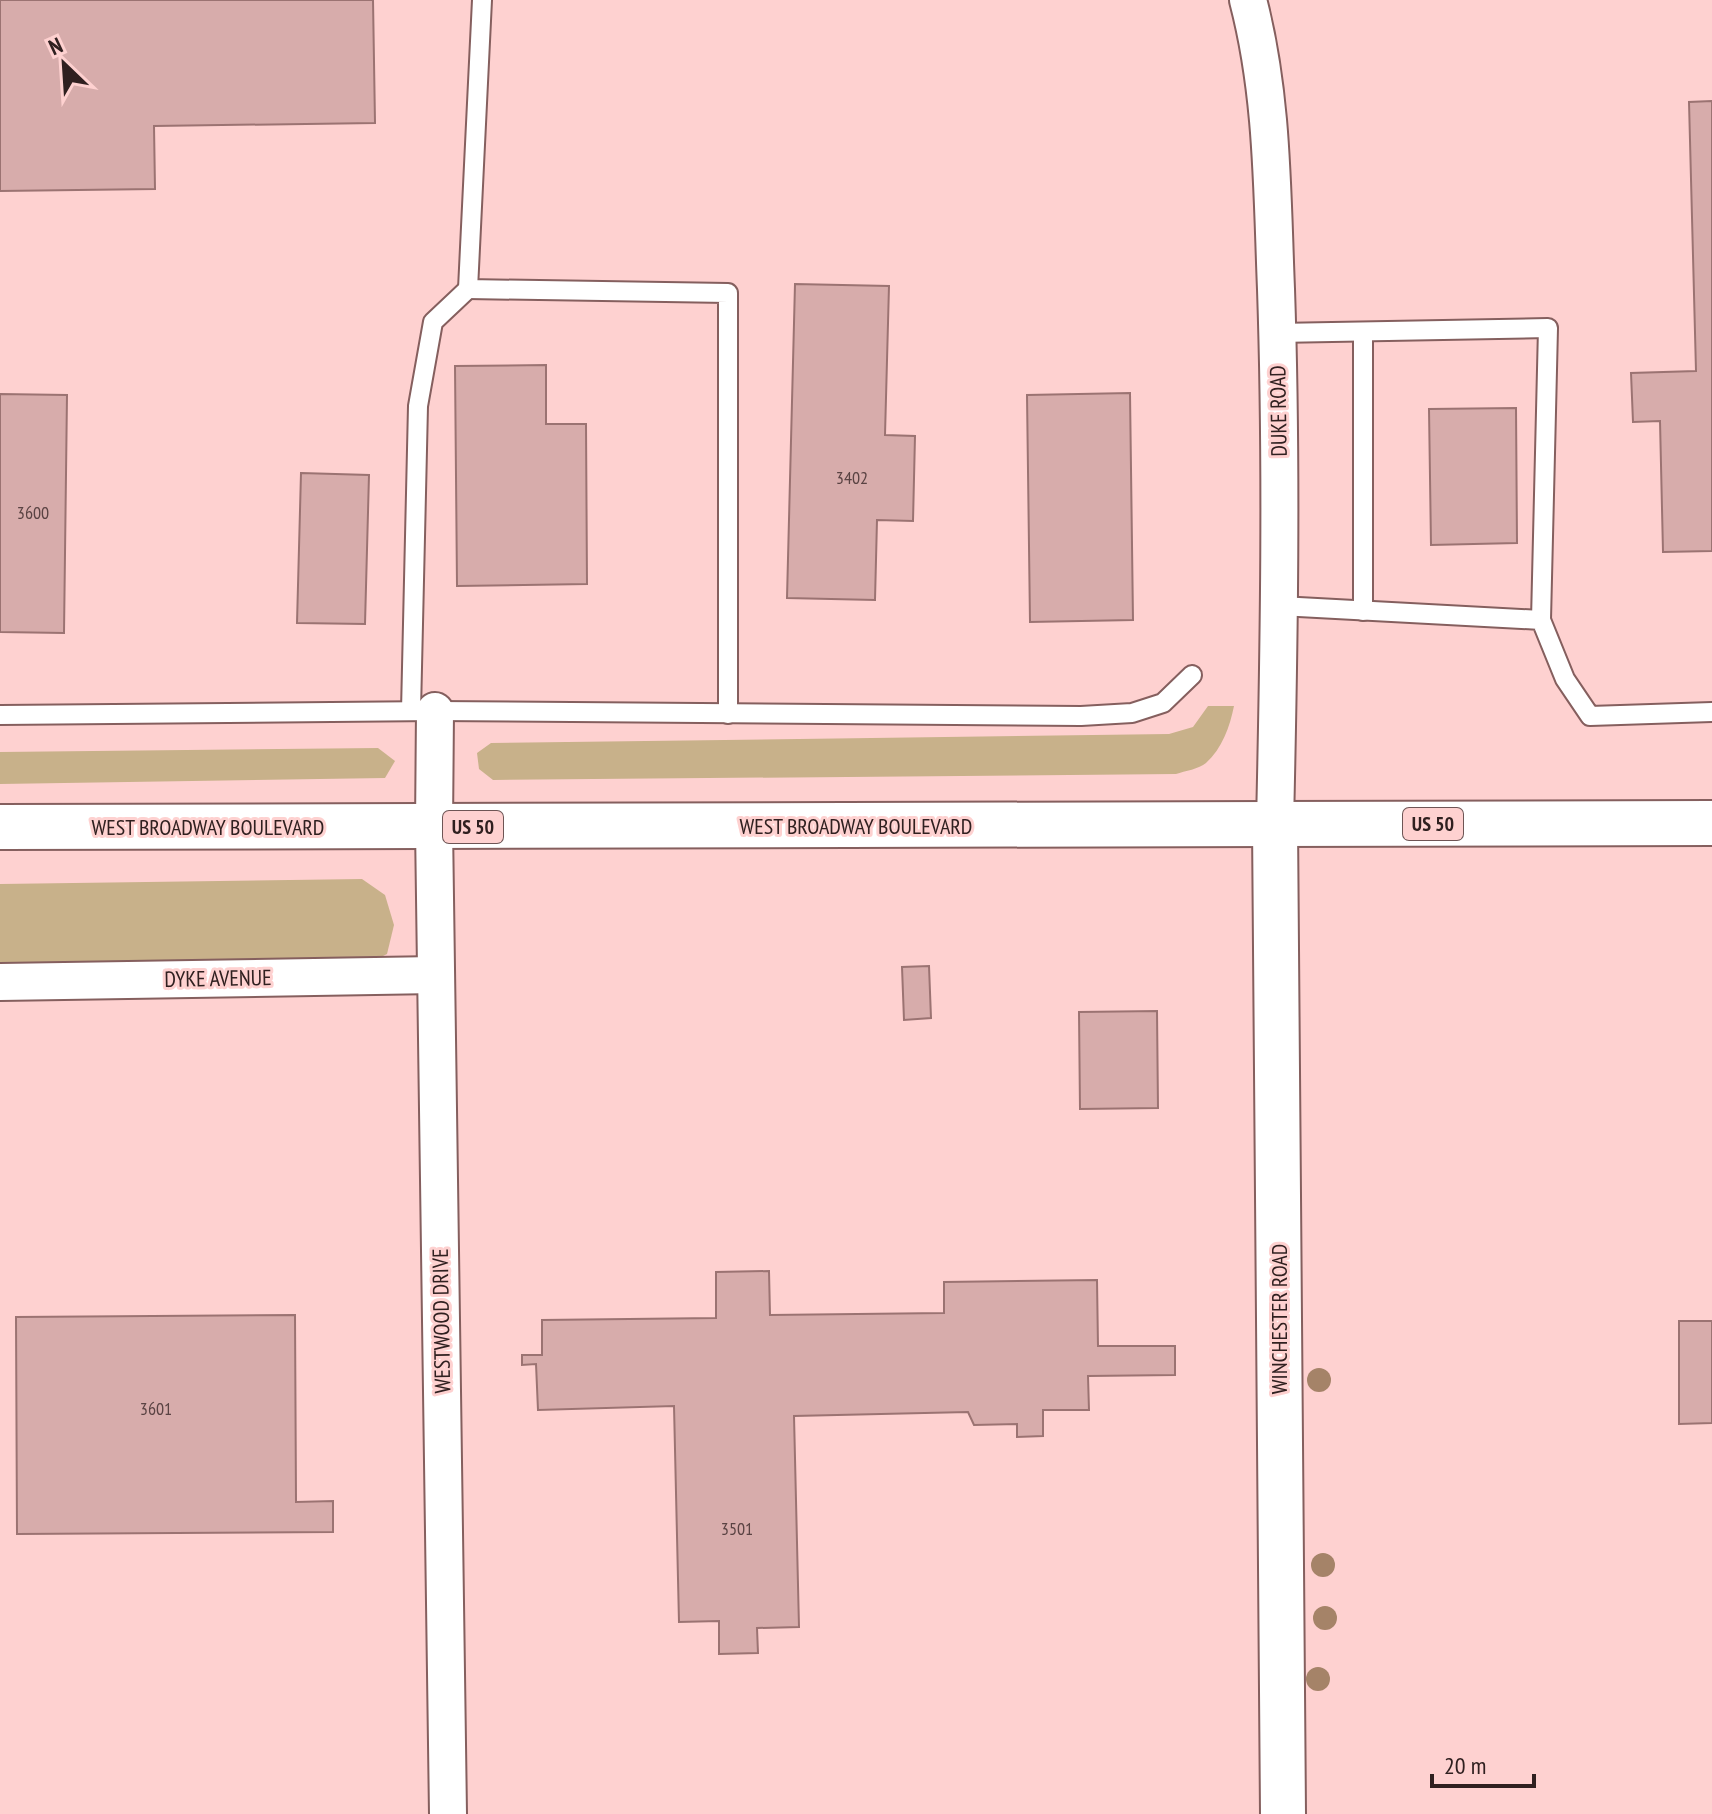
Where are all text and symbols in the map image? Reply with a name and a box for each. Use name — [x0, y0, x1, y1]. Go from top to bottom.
north arrow — [24, 24, 104, 104]
text: N — [44, 31, 67, 61]
street label: DUKE ROAD — [1263, 365, 1293, 457]
house number: 3402 — [836, 466, 868, 489]
house number: 3600 — [17, 501, 49, 524]
road number: US 50 — [1403, 808, 1463, 840]
road number: US 50 — [443, 811, 503, 843]
street label: WEST BROADWAY BOULEVARD — [740, 812, 972, 840]
street label: WEST BROADWAY BOULEVARD — [92, 813, 324, 841]
street label: DYKE AVENUE — [164, 963, 272, 993]
street label: WINCHESTER ROAD — [1265, 1244, 1293, 1394]
street label: WESTWOOD DRIVE — [426, 1248, 456, 1394]
house number: 3601 — [140, 1397, 172, 1420]
house number: 3501 — [721, 1517, 753, 1540]
scale bar — [1432, 1738, 1534, 1788]
text: 20 m — [1444, 1750, 1486, 1781]

